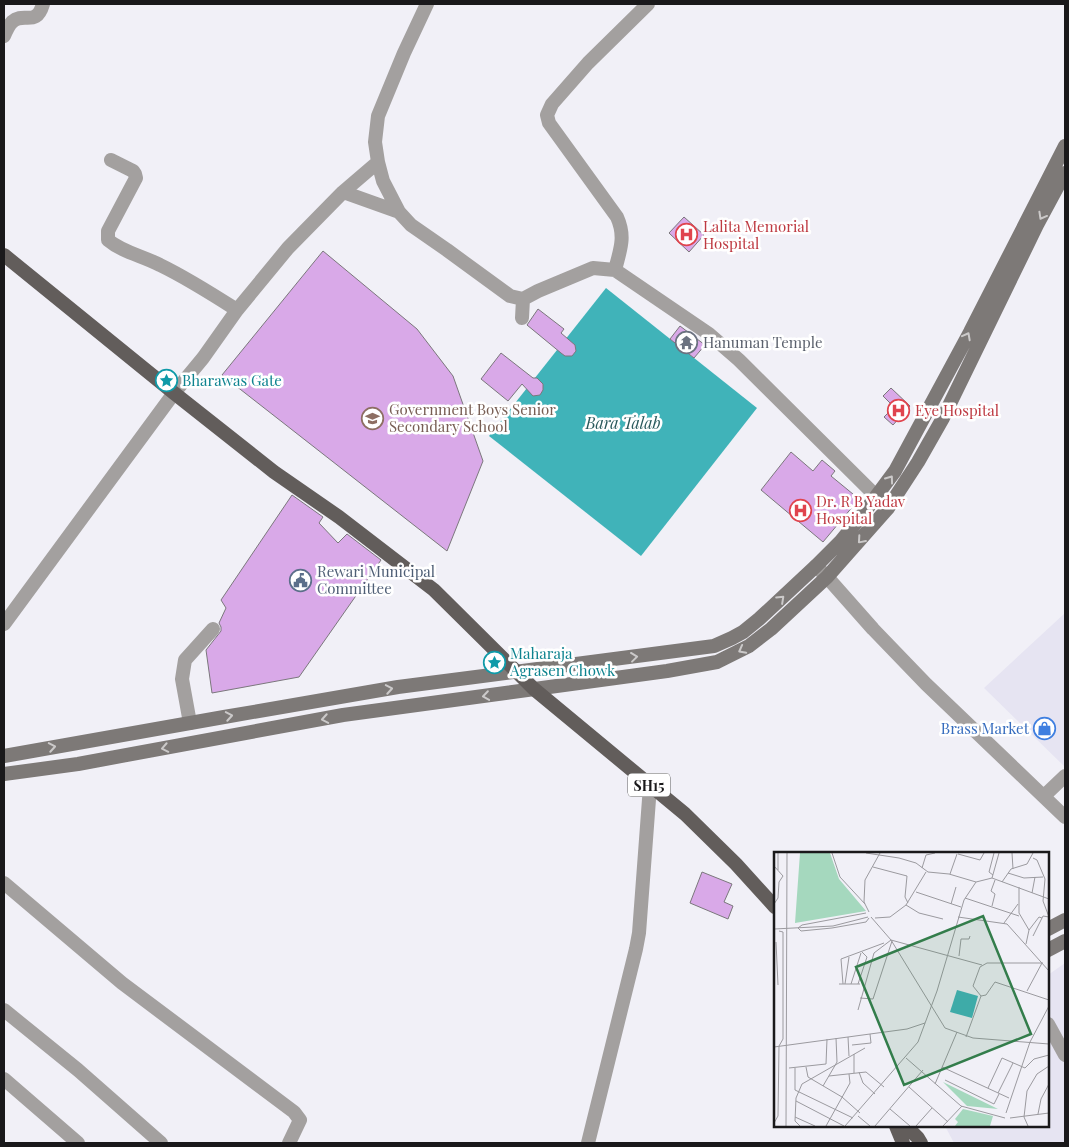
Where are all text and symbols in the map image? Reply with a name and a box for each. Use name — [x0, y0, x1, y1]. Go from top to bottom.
one-way arrow — [1038, 211, 1048, 220]
place label: Lalita Memorial Hospital — [703, 216, 809, 253]
hospital icon: Lalita Memorial Hospital — [675, 223, 699, 247]
temple icon: Hanuman Temple — [675, 330, 699, 354]
place label: Hanuman Temple — [703, 332, 823, 352]
one-way arrow — [961, 333, 971, 342]
place icon: Bharawas Gate — [154, 368, 178, 392]
place label: Bharawas Gate — [182, 370, 282, 390]
hospital icon: Eye Hospital — [887, 398, 911, 422]
place label: Government Boys Senior Secondary School — [389, 399, 556, 436]
place label: Eye Hospital — [915, 400, 999, 420]
school or university icon: Government Boys Senior Secondary School — [361, 406, 385, 430]
water label: Bara Talab — [584, 412, 661, 433]
one-way arrow — [884, 475, 893, 485]
place label: Dr. R B Yadav Hospital — [816, 491, 906, 528]
hospital icon: Dr. R B Yadav Hospital — [788, 498, 812, 522]
one-way arrow — [858, 535, 867, 544]
place label: Rewari Municipal Committee — [317, 561, 435, 598]
public building icon: Rewari Municipal Committee — [289, 568, 313, 592]
one-way arrow — [775, 596, 784, 605]
place label: Maharaja Agrasen Chowk — [509, 643, 616, 680]
one-way arrow — [738, 644, 747, 654]
place icon: Maharaja Agrasen Chowk — [482, 650, 506, 674]
one-way arrow — [631, 652, 639, 663]
one-way arrow — [385, 684, 394, 694]
one-way arrow — [481, 690, 489, 701]
one-way arrow — [225, 711, 233, 721]
one-way arrow — [320, 713, 329, 723]
shop icon: Brass Market — [1033, 716, 1057, 740]
place label: Brass Market — [941, 718, 1030, 738]
one-way arrow — [160, 742, 169, 752]
one-way arrow — [47, 743, 56, 753]
road number: SH15 — [628, 774, 670, 796]
inset map — [774, 852, 1049, 1127]

